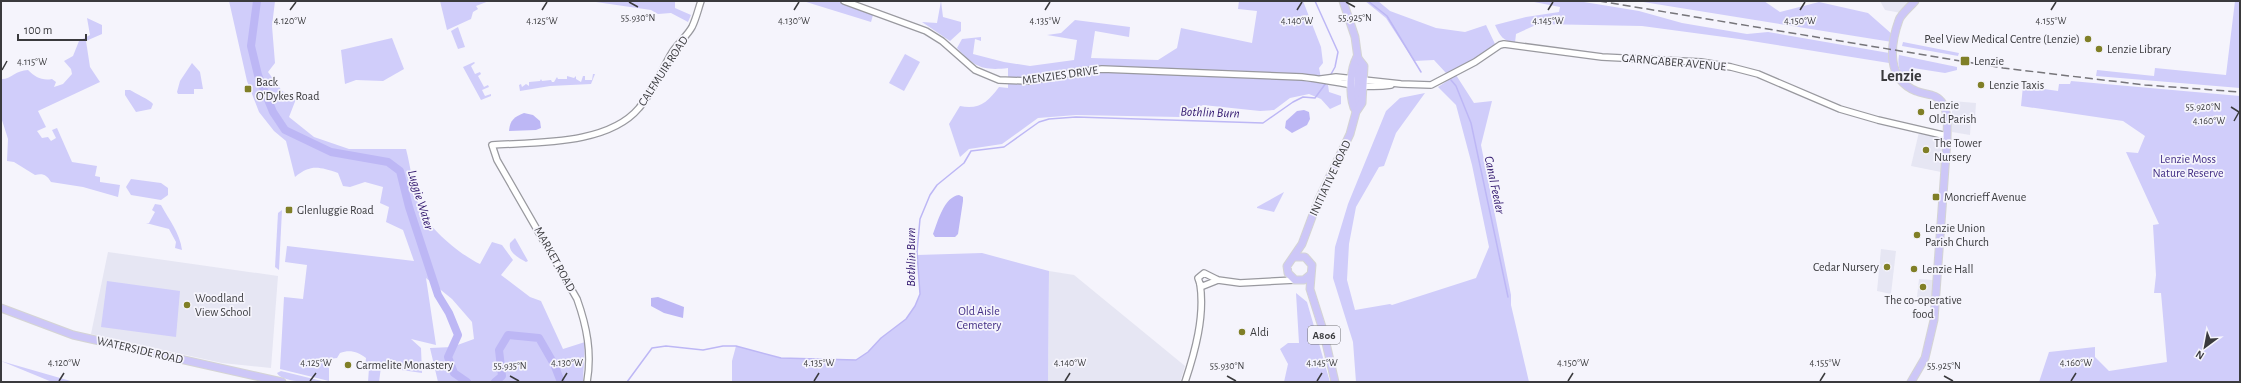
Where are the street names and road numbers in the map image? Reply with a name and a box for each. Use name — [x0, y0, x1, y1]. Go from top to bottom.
street label: CALFMUIR ROAD — [636, 34, 690, 108]
street label: GARNGABER AVENUE — [1621, 51, 1727, 73]
street label: MENZIES DRIVE — [1021, 64, 1099, 86]
street label: INITIATIVE ROAD — [1307, 138, 1353, 218]
street label: MARKET ROAD — [532, 225, 578, 294]
road number: A806 — [1308, 326, 1340, 344]
street label: WATERSIDE ROAD — [96, 334, 185, 366]

